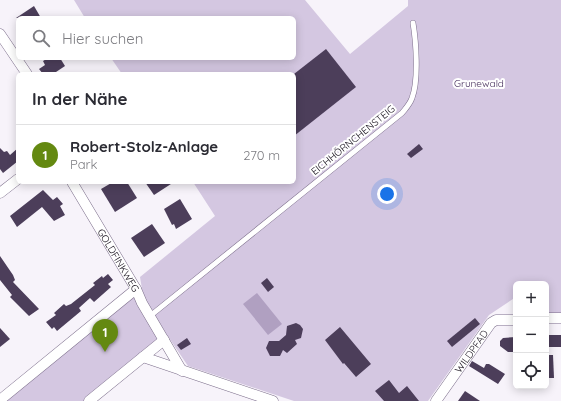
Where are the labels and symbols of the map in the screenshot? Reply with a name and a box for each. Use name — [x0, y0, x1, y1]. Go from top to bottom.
park label: Grunewald — [454, 77, 504, 90]
street label: EICHHÖRNCHENSTEIG — [308, 102, 398, 178]
your location — [377, 184, 397, 204]
street label: GOLDFINKWEG — [95, 226, 143, 294]
pin: 1 — [92, 319, 118, 352]
street label: WILDPFAD — [452, 327, 491, 375]

